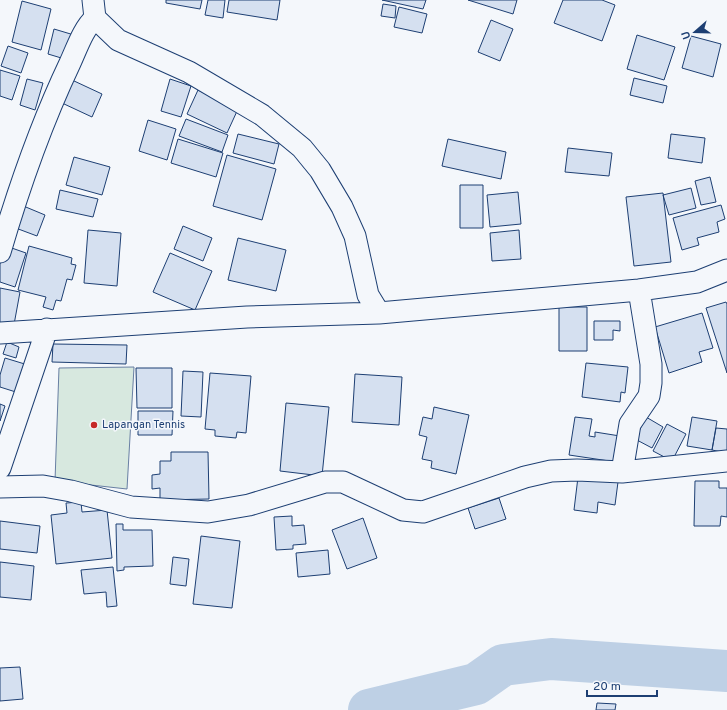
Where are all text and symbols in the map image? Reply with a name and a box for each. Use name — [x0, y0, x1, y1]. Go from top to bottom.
north arrow — [675, 12, 715, 52]
text: U — [679, 29, 694, 41]
place label: Lapangan Tennis — [102, 418, 185, 432]
marker: Lapangan Tennis — [89, 420, 99, 430]
scale bar — [587, 672, 657, 698]
text: 20 m — [593, 679, 621, 695]

